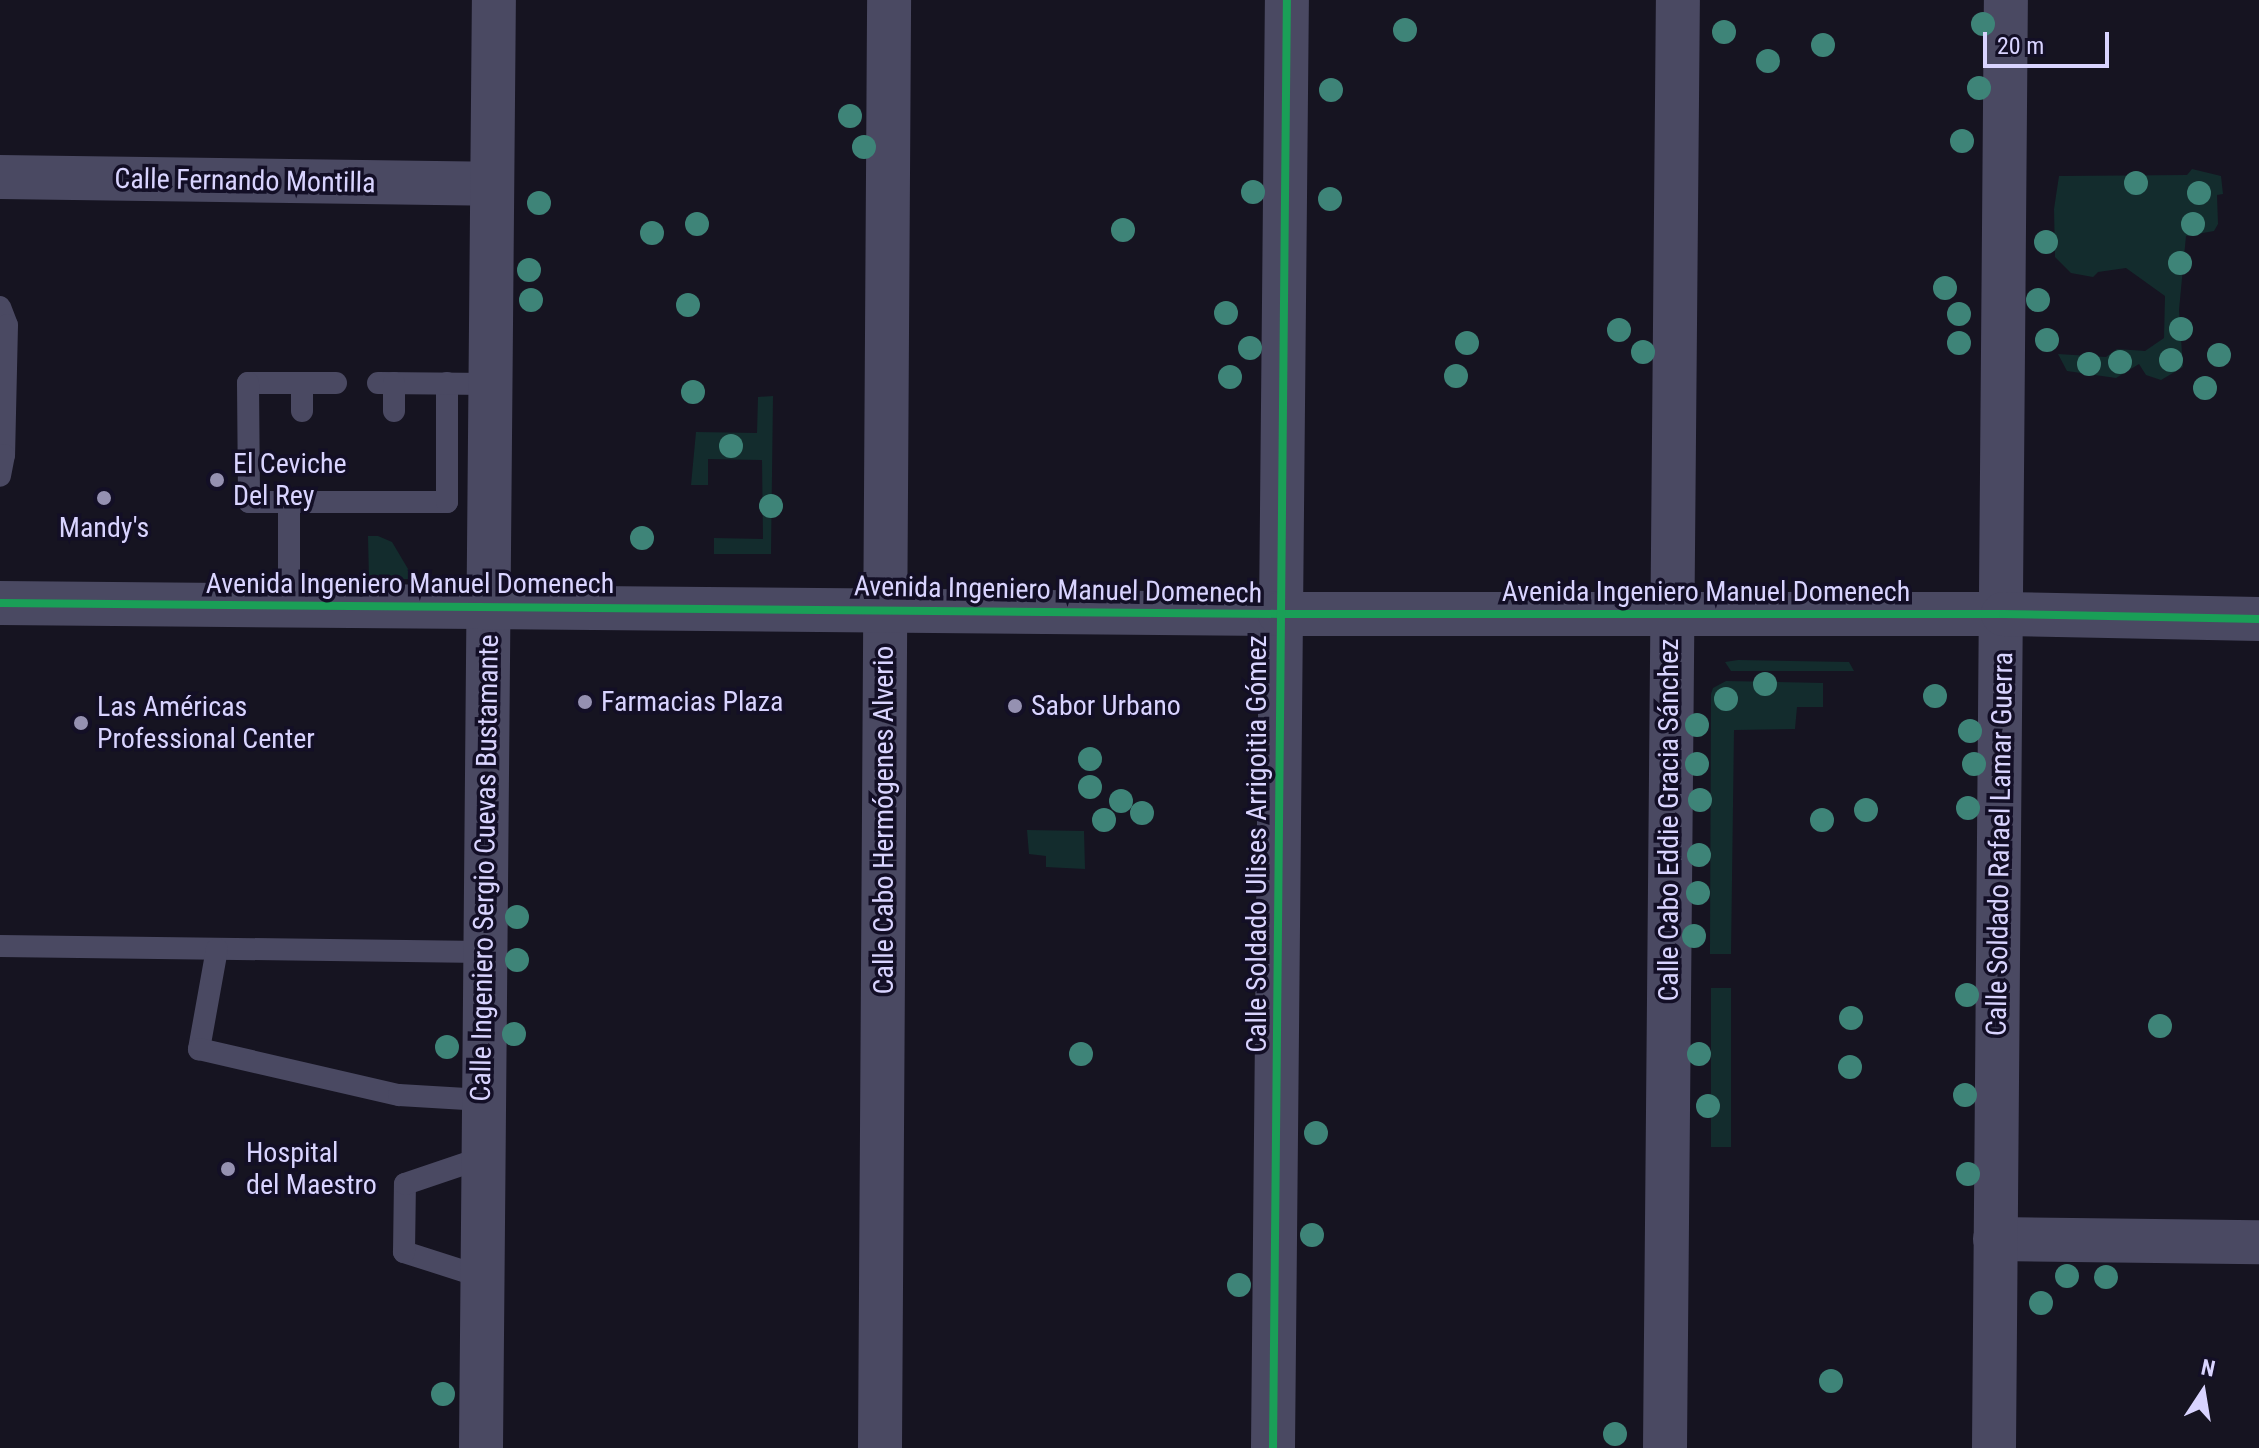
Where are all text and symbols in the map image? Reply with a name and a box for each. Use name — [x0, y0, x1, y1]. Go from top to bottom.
scale bar — [1987, 16, 2113, 66]
text: 20 m — [1997, 32, 2044, 60]
street label: Calle Fernando Montilla — [114, 162, 376, 200]
place label: El Ceviche Del Rey — [233, 447, 347, 513]
marker: El Ceviche Del Rey — [208, 471, 226, 489]
marker: Mandy's — [95, 489, 113, 507]
place label: Mandy's — [59, 511, 149, 545]
street label: Avenida Ingeniero Manuel Domenech — [206, 567, 614, 601]
street label: Avenida Ingeniero Manuel Domenech — [854, 570, 1262, 610]
street label: Avenida Ingeniero Manuel Domenech — [1502, 575, 1910, 609]
street label: Calle Ingeniero Sergio Cuevas Bustamante — [464, 634, 506, 1102]
street label: Calle Soldado Ulises Arrigoitia Gómez — [1240, 635, 1274, 1053]
street label: Calle Cabo Eddie Gracia Sánchez — [1652, 638, 1686, 1002]
street label: Calle Cabo Hermógenes Alverio — [867, 646, 901, 994]
street label: Calle Soldado Rafael Lamar Guerra — [1980, 652, 2020, 1036]
place label: Farmacias Plaza — [601, 685, 783, 719]
place label: Sabor Urbano — [1031, 689, 1181, 723]
place label: Las Américas Professional Center — [97, 690, 315, 756]
marker: Farmacias Plaza — [576, 693, 594, 711]
marker: Sabor Urbano — [1006, 697, 1024, 715]
marker: Las Américas Professional Center — [72, 714, 90, 732]
place label: Hospital del Maestro — [246, 1136, 377, 1202]
marker: Hospital del Maestro — [217, 1158, 239, 1180]
north arrow — [2163, 1352, 2243, 1432]
text: N — [2199, 1354, 2217, 1382]

